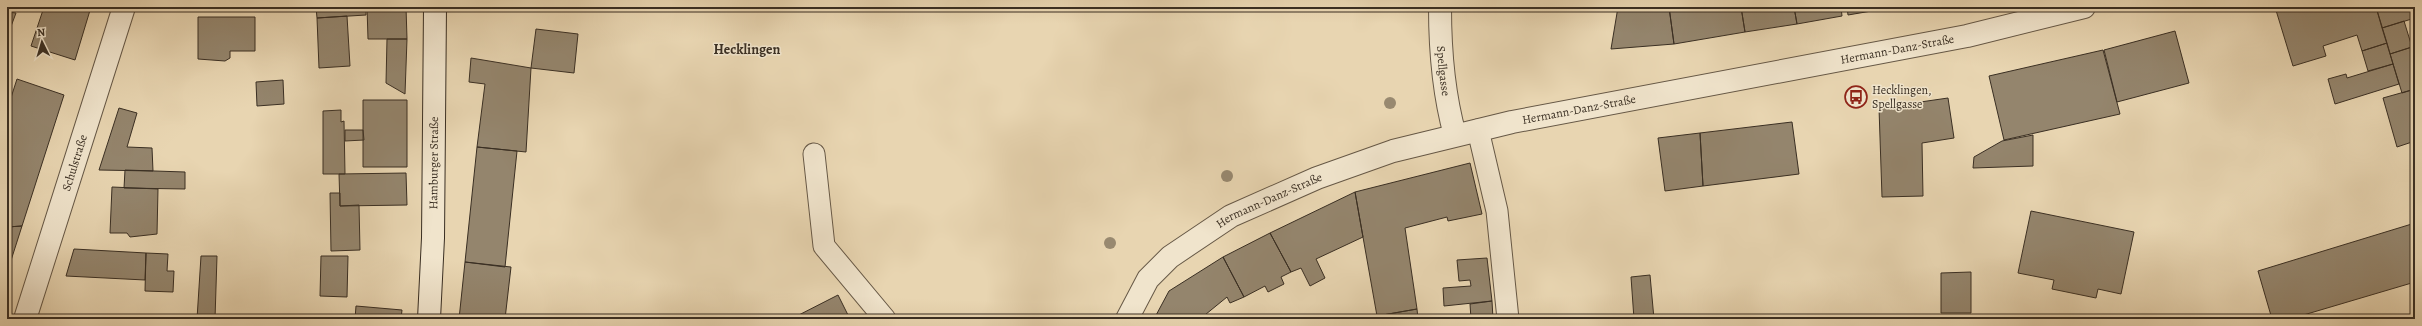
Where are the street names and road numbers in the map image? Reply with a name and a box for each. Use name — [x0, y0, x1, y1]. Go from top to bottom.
street label: Hermann-Danz-Straße — [1839, 31, 1955, 68]
street label: Spellgasse — [1433, 45, 1454, 97]
street label: Hermann-Danz-Straße — [1521, 91, 1637, 128]
street label: Hamburger Straße — [425, 117, 442, 210]
street label: Schulstraße — [58, 132, 91, 193]
street label: Hermann-Danz-Straße — [1213, 169, 1324, 232]

